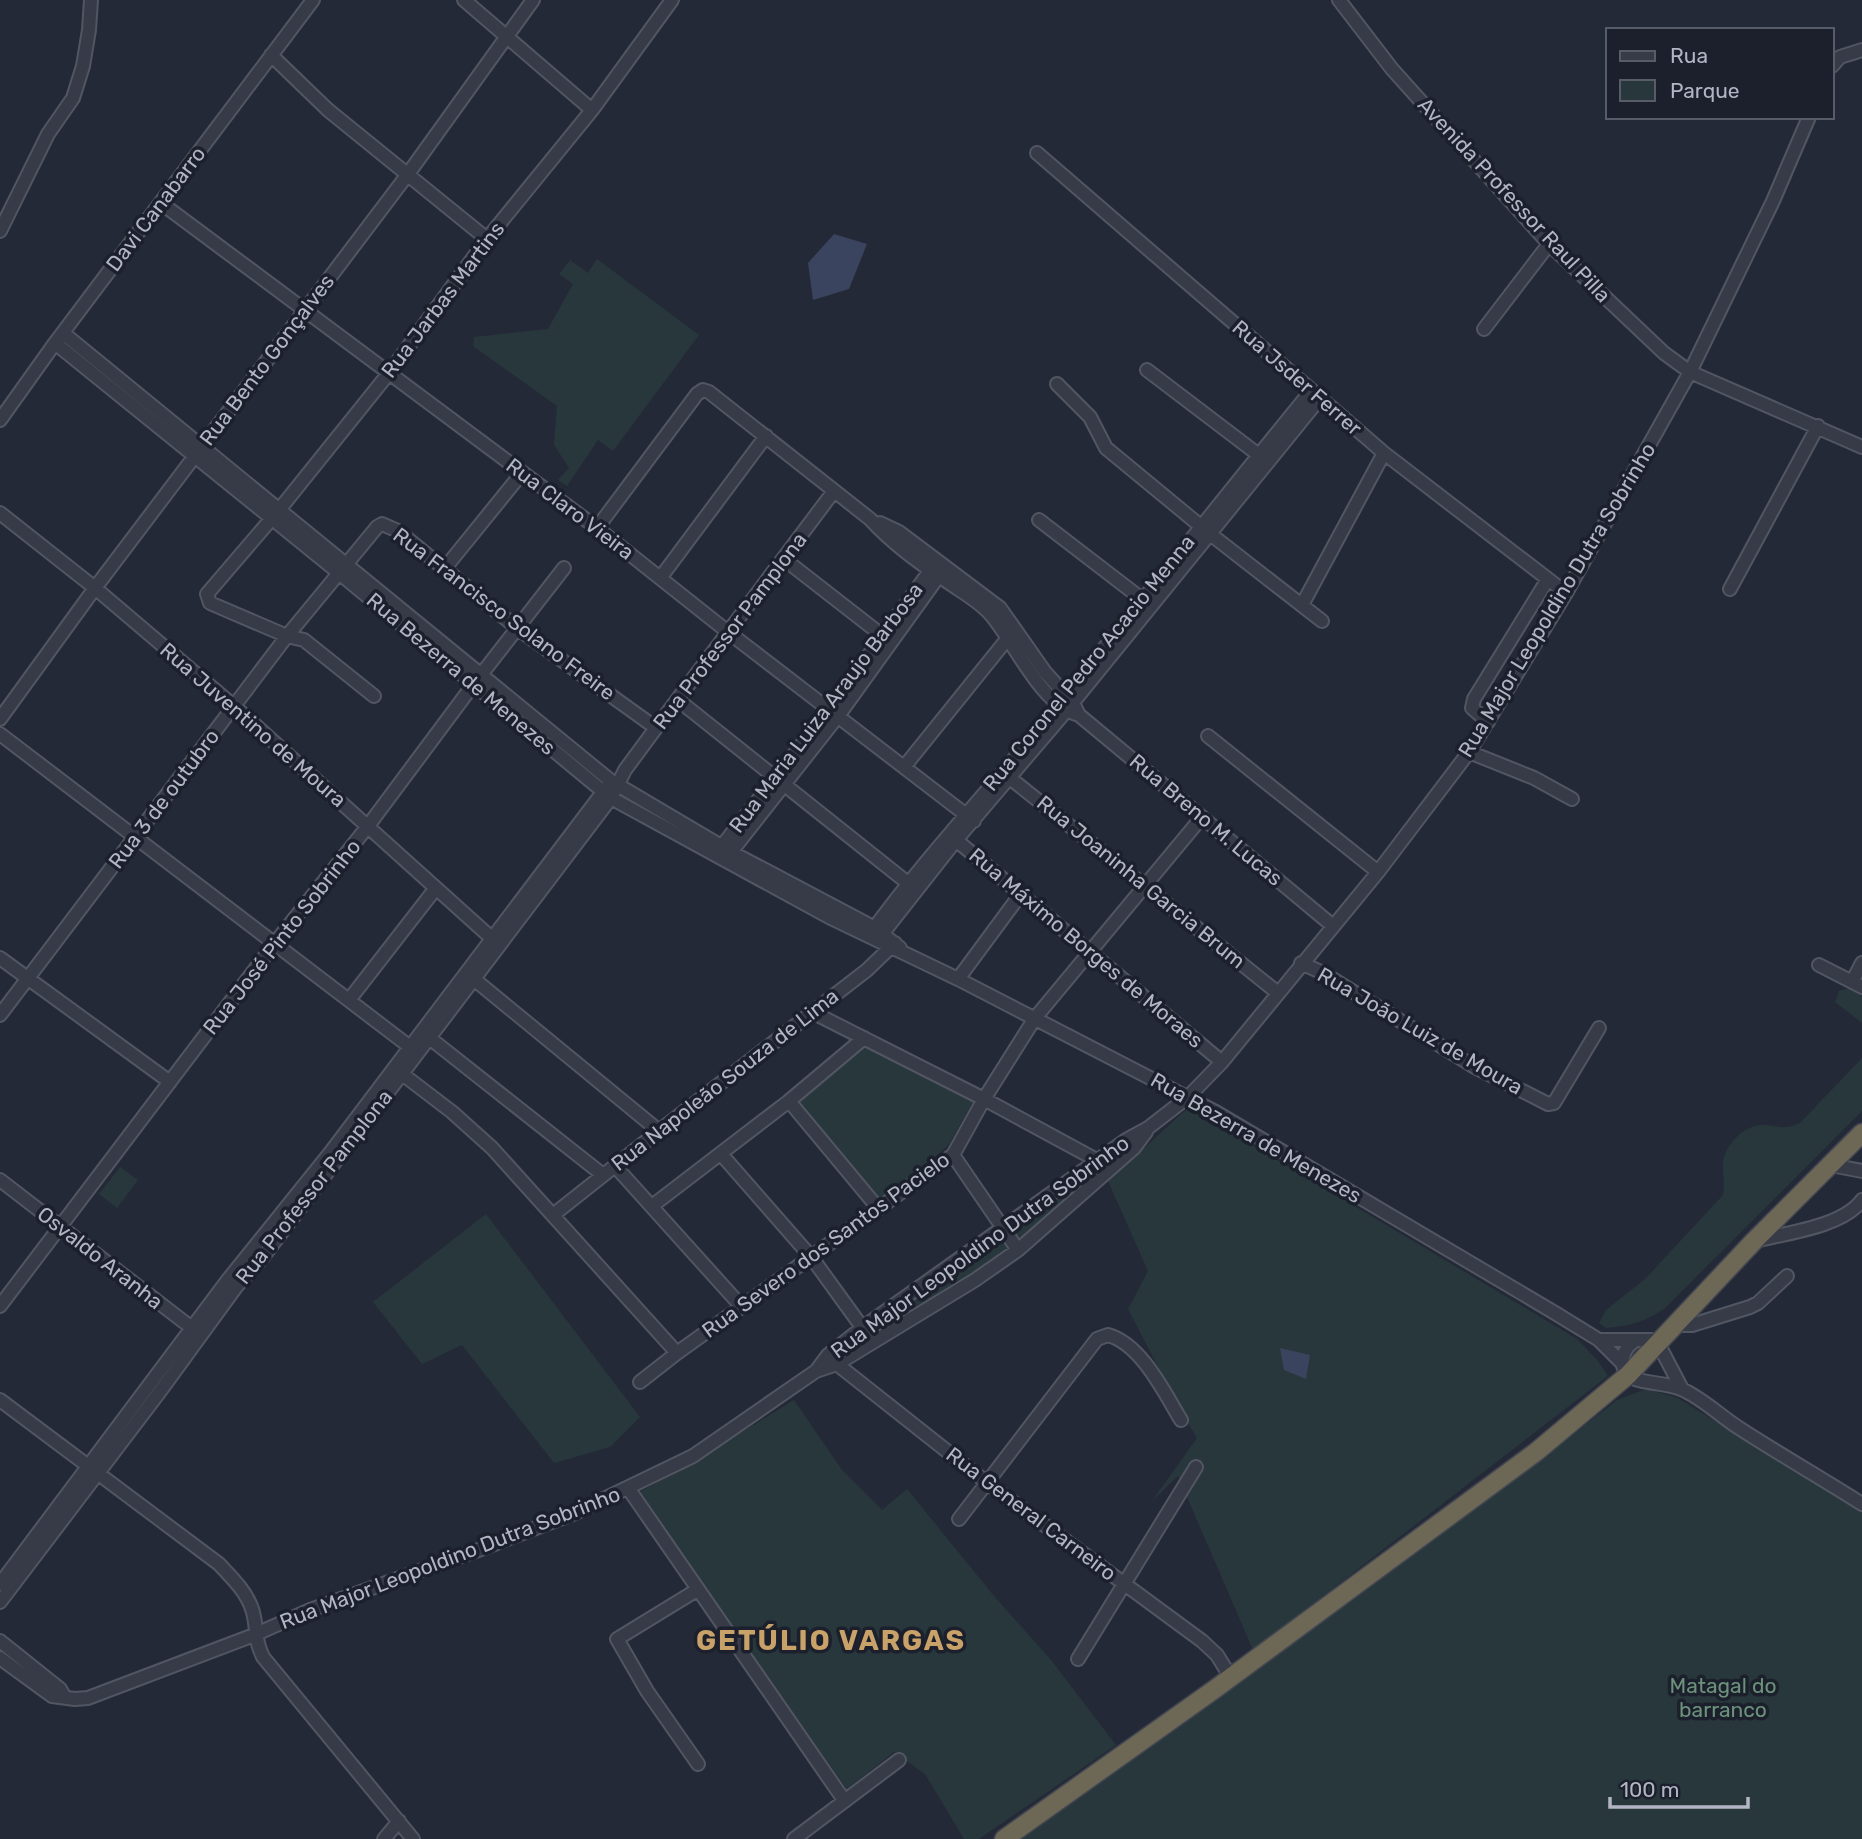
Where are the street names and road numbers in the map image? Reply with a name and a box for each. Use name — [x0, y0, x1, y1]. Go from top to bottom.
street label: Avenida Professor Raul Pilla — [1413, 92, 1616, 307]
street label: Davi Canabarro — [101, 141, 211, 276]
street label: Rua Jarbas Martins — [376, 217, 509, 383]
street label: Rua Bento Gonçalves — [194, 269, 339, 450]
street label: Rua Jsder Ferrer — [1228, 315, 1367, 441]
street label: Rua Major Leopoldino Dutra Sobrinho — [1453, 438, 1661, 761]
street label: Rua Claro Vieira — [502, 453, 639, 565]
street label: Rua Francisco Solano Freire — [388, 522, 620, 705]
street label: Rua Professor Pamplona — [648, 527, 812, 734]
street label: Rua Coronel Pedro Acacio Menna — [978, 530, 1200, 796]
street label: Rua Maria Luiza Araujo Barbosa — [723, 578, 928, 838]
street label: Rua Bezerra de Menezes — [362, 587, 561, 760]
street label: Rua Juventino de Moura — [155, 637, 351, 812]
street label: Rua 3 de outubro — [103, 724, 224, 873]
street label: Rua Breno M. Lucas — [1125, 748, 1288, 891]
street label: Rua Joaninha Garcia Brum — [1032, 790, 1250, 973]
street label: Rua José Pinto Sobrinho — [198, 834, 366, 1039]
street label: Rua Máximo Borges de Moraes — [964, 842, 1208, 1053]
street label: Rua João Luiz de Moura — [1313, 962, 1527, 1100]
street label: Rua Napoleão Souza de Lima — [606, 983, 843, 1176]
street label: Rua Bezerra de Menezes — [1146, 1067, 1366, 1208]
street label: Rua Professor Pamplona — [230, 1085, 397, 1289]
street label: Rua Major Leopoldino Dutra Sobrinho — [826, 1130, 1134, 1363]
street label: Rua Severo dos Santos Pacielo — [697, 1146, 954, 1343]
street label: Osvaldo Aranha — [33, 1201, 168, 1314]
street label: Rua General Carneiro — [941, 1442, 1121, 1586]
street label: Rua Major Leopoldino Dutra Sobrinho — [276, 1481, 623, 1634]

